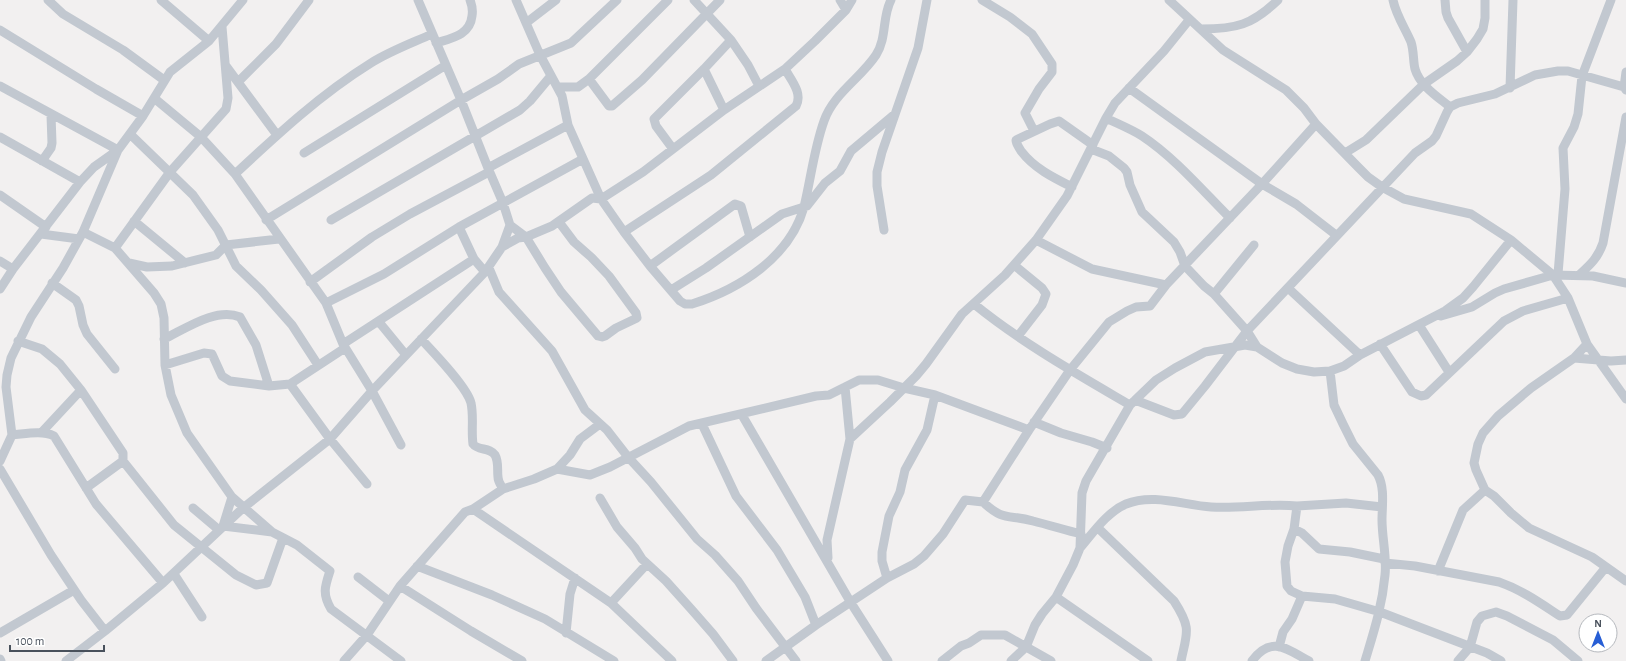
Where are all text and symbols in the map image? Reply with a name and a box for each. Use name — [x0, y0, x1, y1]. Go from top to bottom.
north arrow — [1578, 613, 1618, 653]
text: N — [1594, 618, 1602, 629]
scale bar — [10, 627, 104, 653]
text: 100 m — [16, 635, 44, 647]

